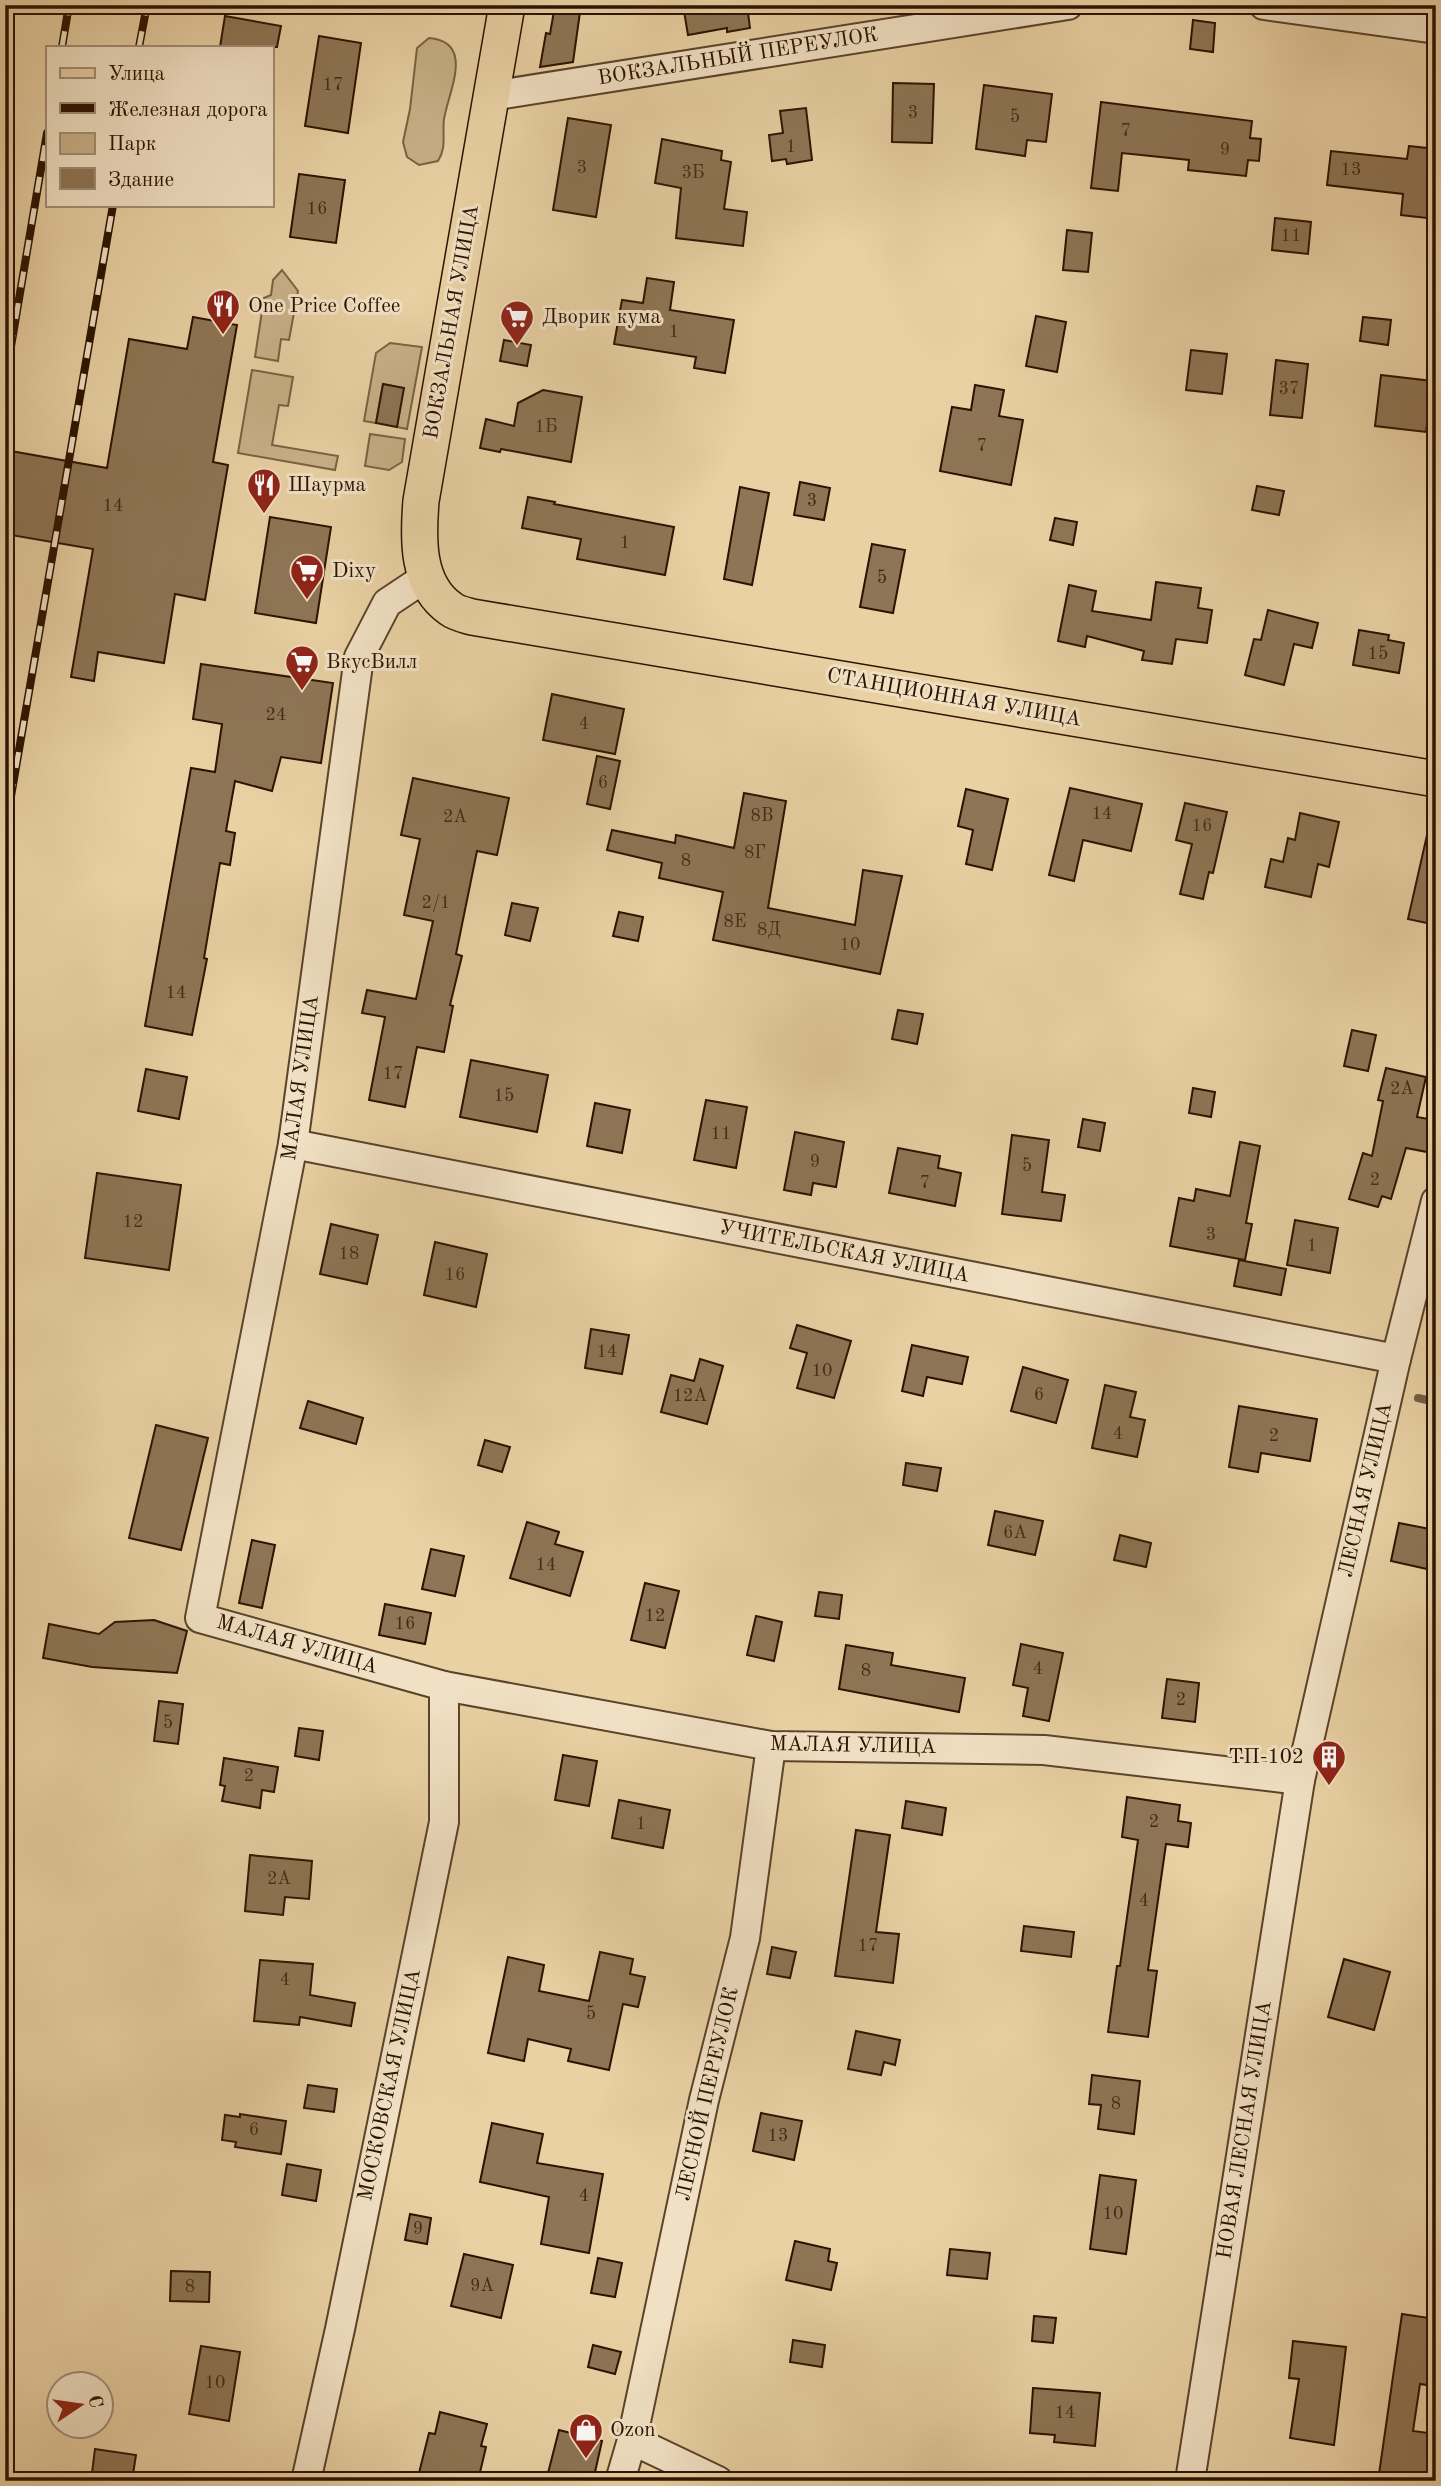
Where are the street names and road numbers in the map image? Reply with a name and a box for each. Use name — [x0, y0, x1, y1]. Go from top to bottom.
street label: ВОКЗАЛЬНЫЙ ПЕРЕУЛОК — [596, 20, 880, 90]
street label: ВОКЗАЛЬНАЯ УЛИЦА — [421, 203, 483, 441]
street label: СТАНЦИОННАЯ УЛИЦА — [825, 665, 1083, 731]
street label: МАЛАЯ УЛИЦА — [279, 994, 323, 1162]
street label: УЧИТЕЛЬСКАЯ УЛИЦА — [717, 1217, 971, 1287]
street label: ЛЕСНАЯ УЛИЦА — [1336, 1401, 1396, 1579]
street label: МАЛАЯ УЛИЦА — [214, 1612, 380, 1678]
street label: МАЛАЯ УЛИЦА — [769, 1734, 937, 1758]
street label: МОСКОВСКАЯ УЛИЦА — [355, 1967, 425, 2203]
street label: ЛЕСНОЙ ПЕРЕУЛОК — [668, 1984, 743, 2203]
street label: НОВАЯ ЛЕСНАЯ УЛИЦА — [1214, 1999, 1276, 2261]

